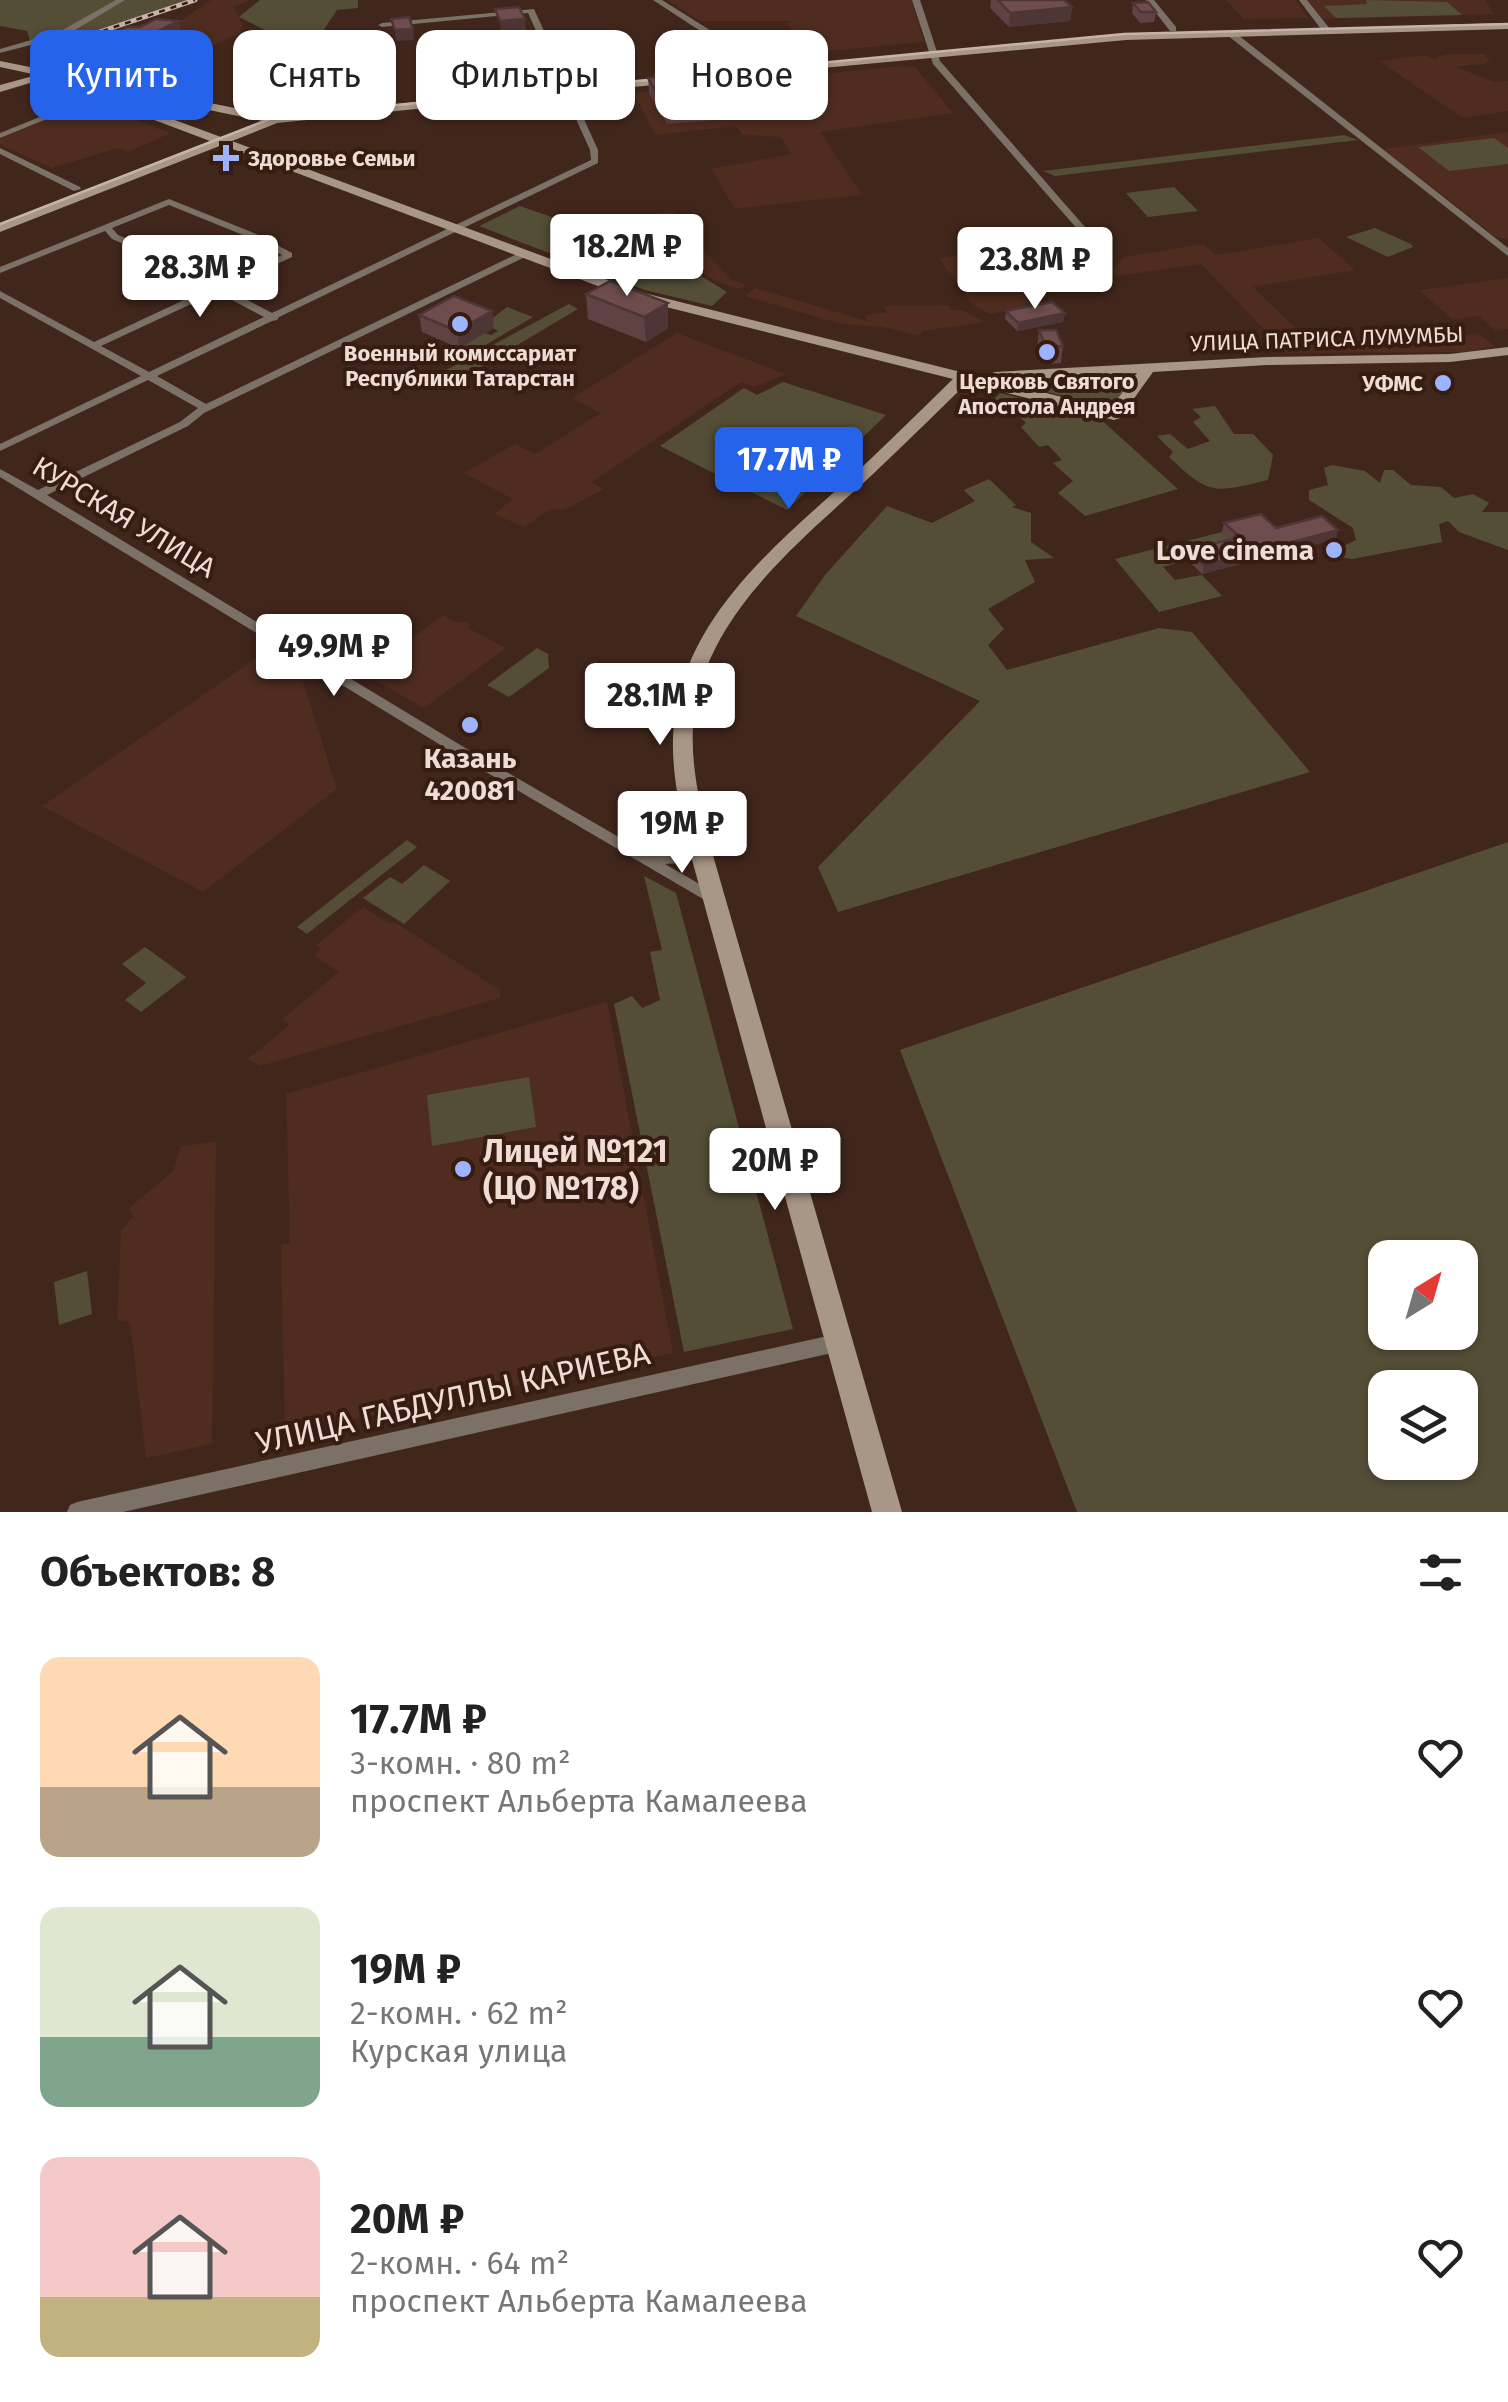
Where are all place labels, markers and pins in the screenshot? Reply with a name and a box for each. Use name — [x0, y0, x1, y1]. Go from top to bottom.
marker: Здоровье Семьи — [213, 145, 239, 171]
place label: Здоровье Семьи — [247, 145, 416, 172]
pin: 18.2M ₽ — [535, 214, 719, 299]
pin: 23.8M ₽ — [943, 227, 1127, 312]
pin: 28.3M ₽ — [108, 235, 292, 320]
marker: Военный комиссариат Республики Татарстан — [449, 313, 471, 335]
place label: Военный комиссариат Республики Татарстан — [344, 340, 577, 392]
marker: Церковь Святого Апостола Андрея — [1036, 341, 1058, 363]
place label: Церковь Святого Апостола Андрея — [958, 368, 1135, 420]
place label: УФМС — [1361, 370, 1423, 397]
marker: УФМС — [1432, 372, 1454, 394]
pin: 17.7M ₽ — [697, 427, 881, 512]
place label: Love cinema — [1156, 534, 1314, 567]
marker: Love cinema — [1323, 539, 1345, 561]
pin: 49.9M ₽ — [242, 614, 426, 699]
pin: 28.1M ₽ — [568, 663, 752, 748]
marker: Казань 420081 — [459, 714, 481, 736]
place label: Казань 420081 — [424, 742, 517, 807]
pin: 19M ₽ — [612, 791, 752, 876]
pin: 20M ₽ — [705, 1128, 845, 1213]
place label: Лицей №121 (ЦО №178) — [483, 1132, 668, 1207]
marker: Лицей №121 (ЦО №178) — [452, 1158, 474, 1180]

